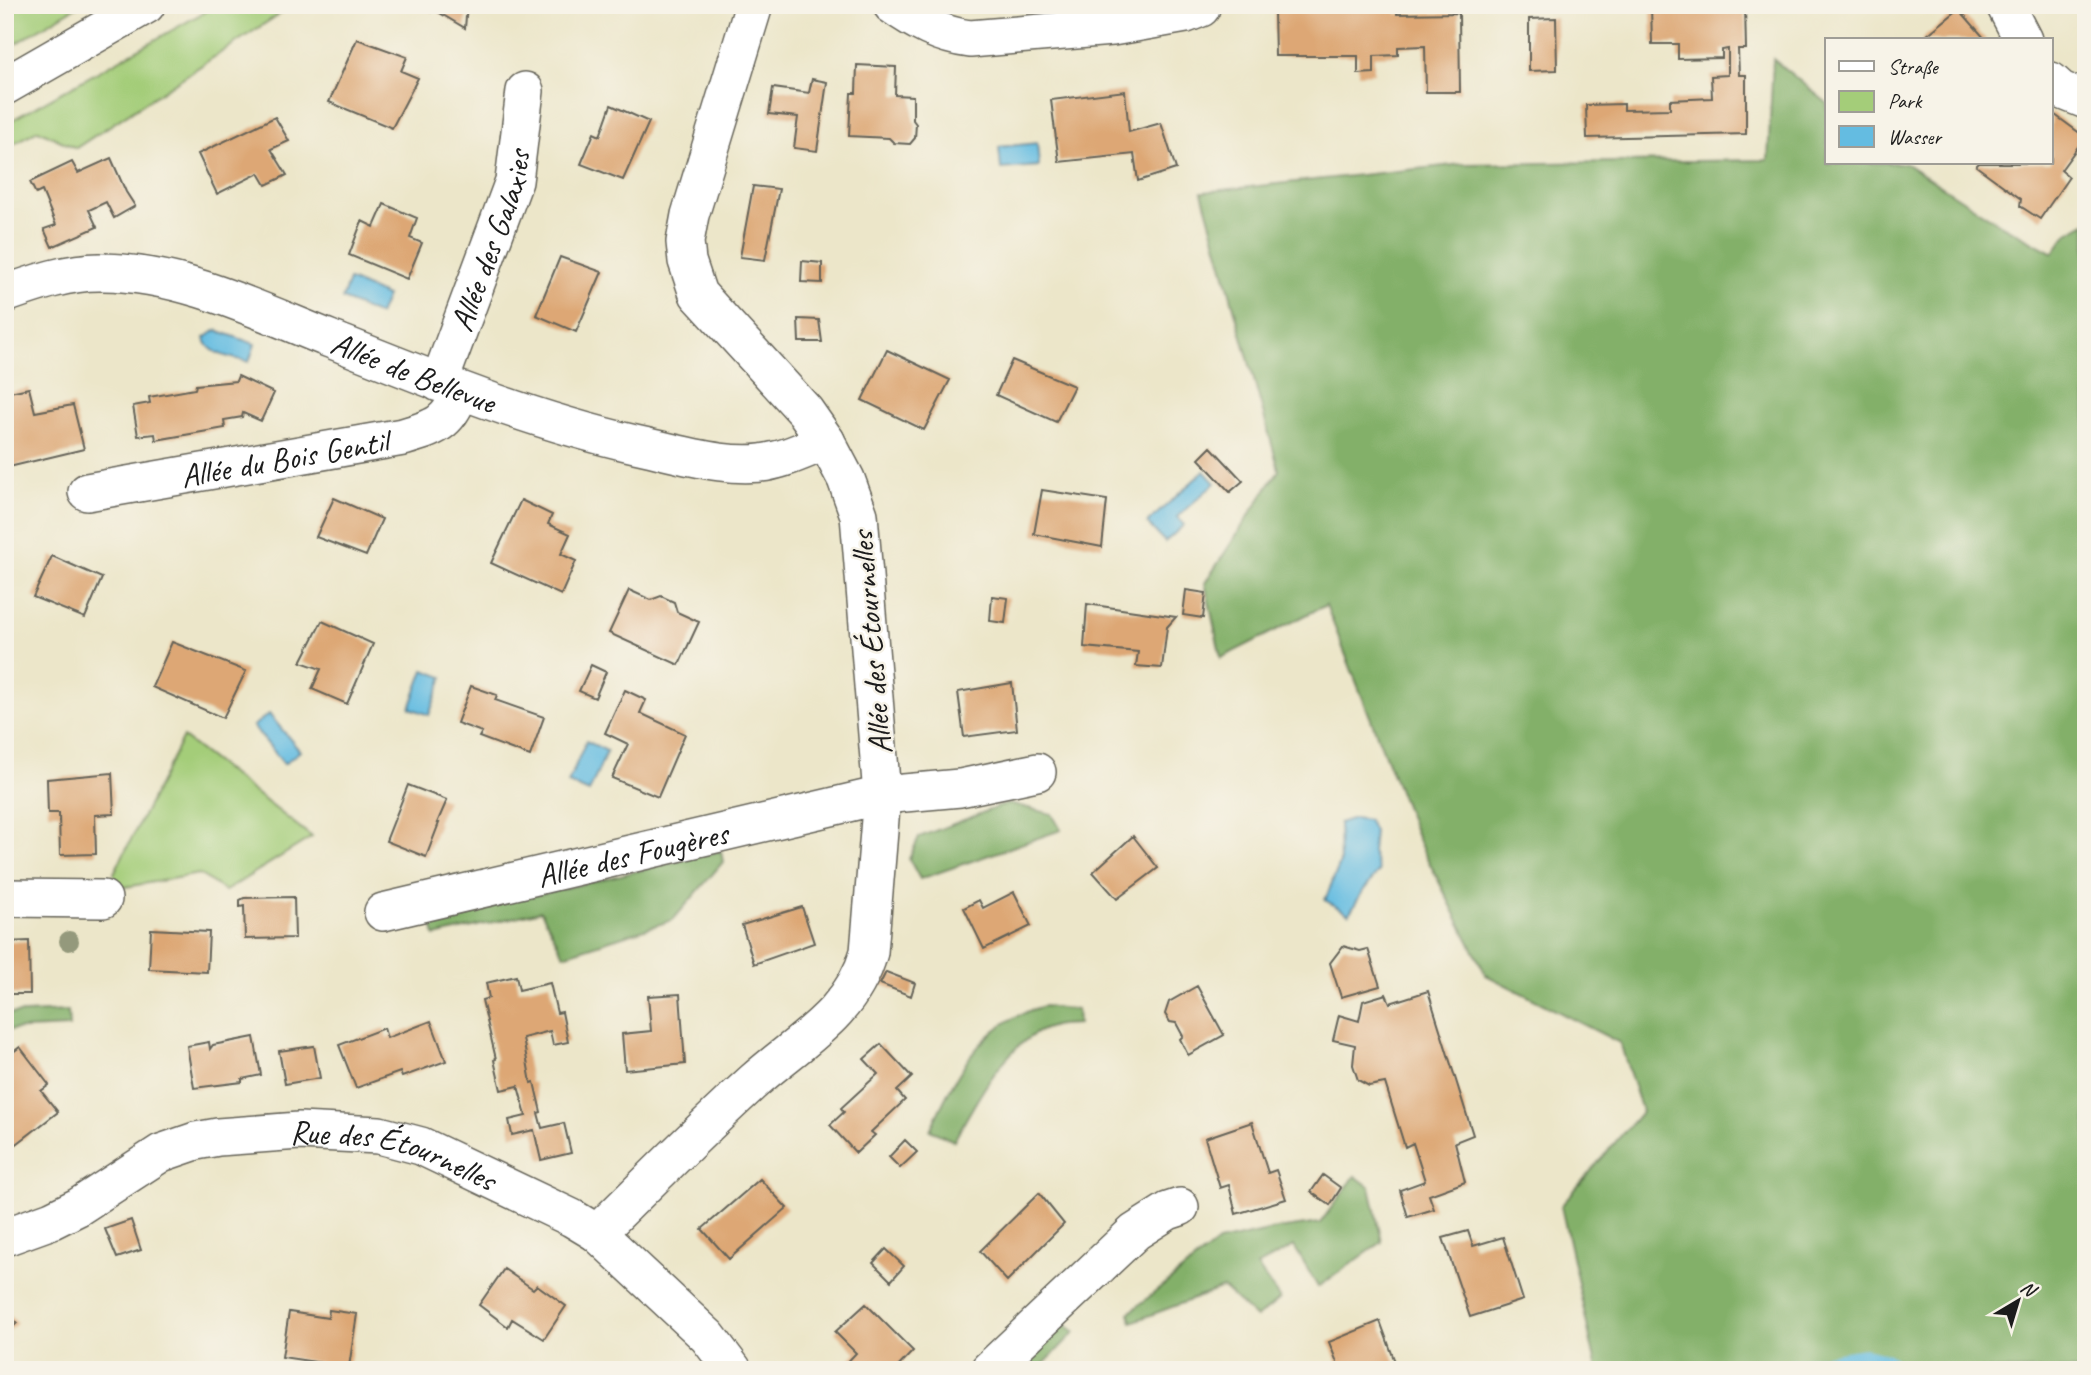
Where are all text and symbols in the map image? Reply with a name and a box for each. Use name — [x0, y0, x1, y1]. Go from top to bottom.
legend — [1825, 38, 2052, 164]
text: Straße — [1888, 54, 1940, 80]
text: Park — [1888, 88, 1923, 114]
text: Wasser — [1888, 124, 1942, 150]
street label: Allée des Galaxies — [440, 145, 540, 337]
street label: Allée de Bellevue — [325, 322, 503, 424]
street label: Allée du Bois Gentil — [177, 419, 396, 497]
street label: Allée des Étournelles — [840, 527, 902, 756]
street label: Allée des Fougères — [533, 811, 735, 897]
street label: Rue des Étournelles — [288, 1110, 505, 1202]
north arrow — [1982, 1266, 2052, 1336]
text: N — [2016, 1275, 2042, 1303]

